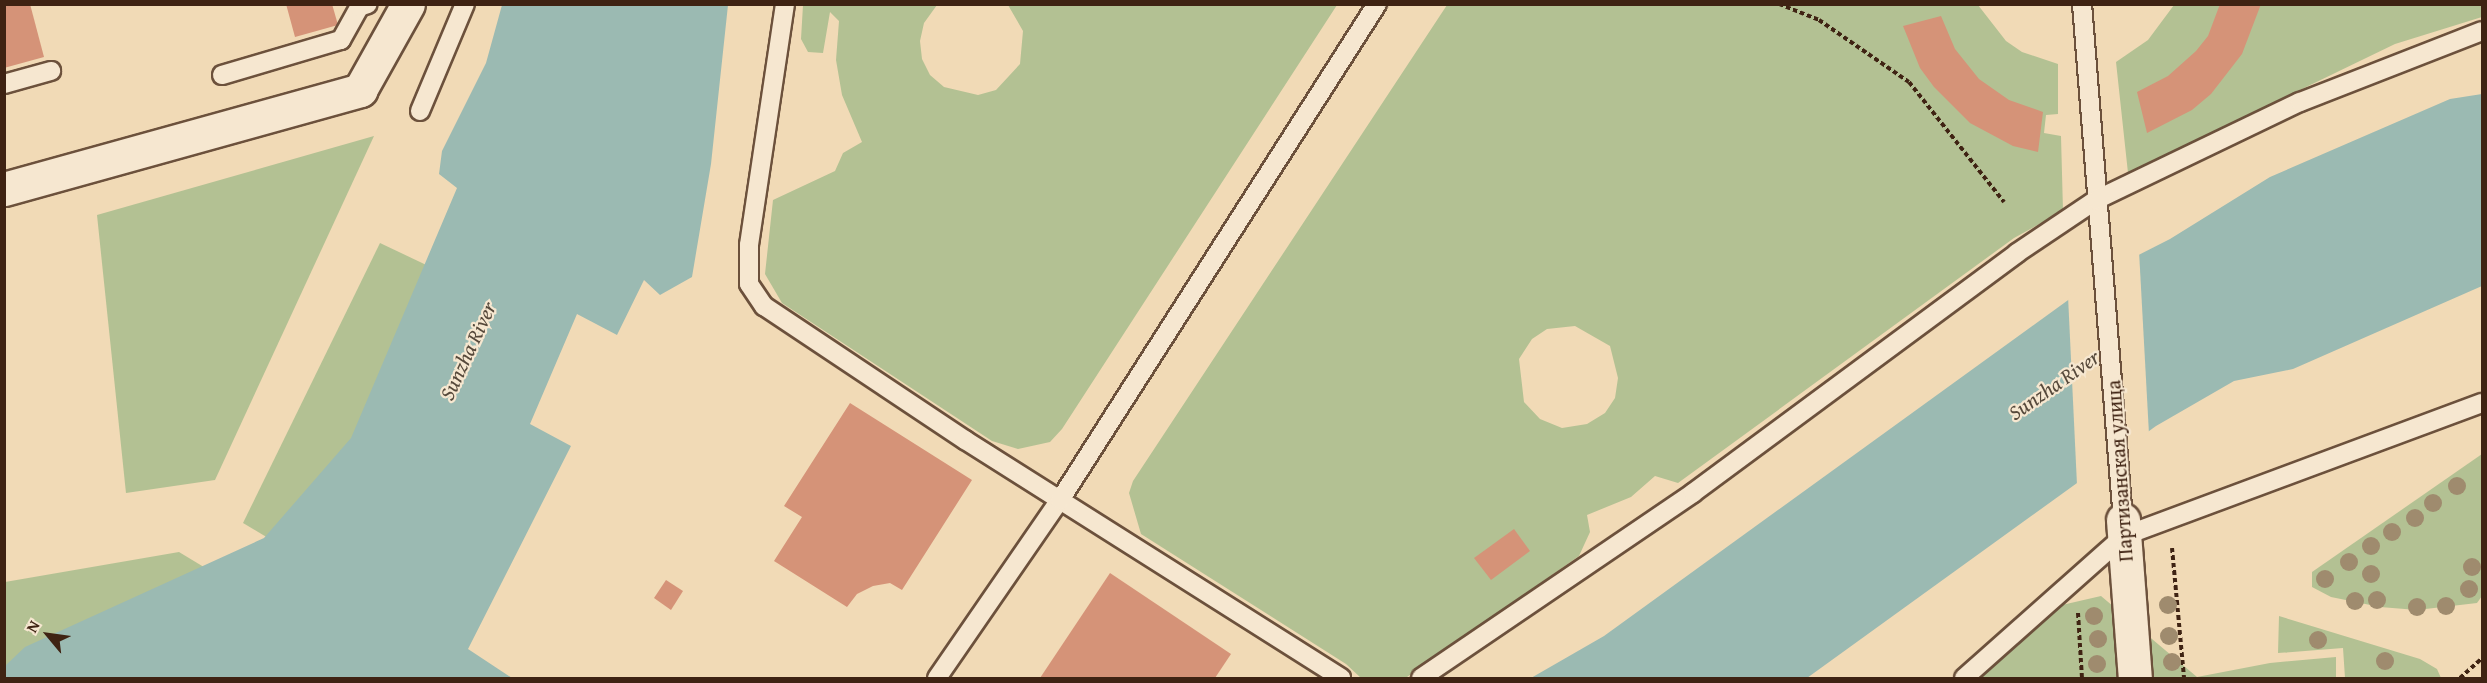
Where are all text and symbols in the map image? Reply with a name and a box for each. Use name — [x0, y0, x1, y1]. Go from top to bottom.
water label: Sunzha River — [434, 298, 502, 404]
water label: Sunzha River — [2004, 344, 2104, 426]
street label: Партизанская улица — [2101, 379, 2137, 563]
north arrow — [18, 605, 78, 665]
text: N — [19, 616, 45, 637]

